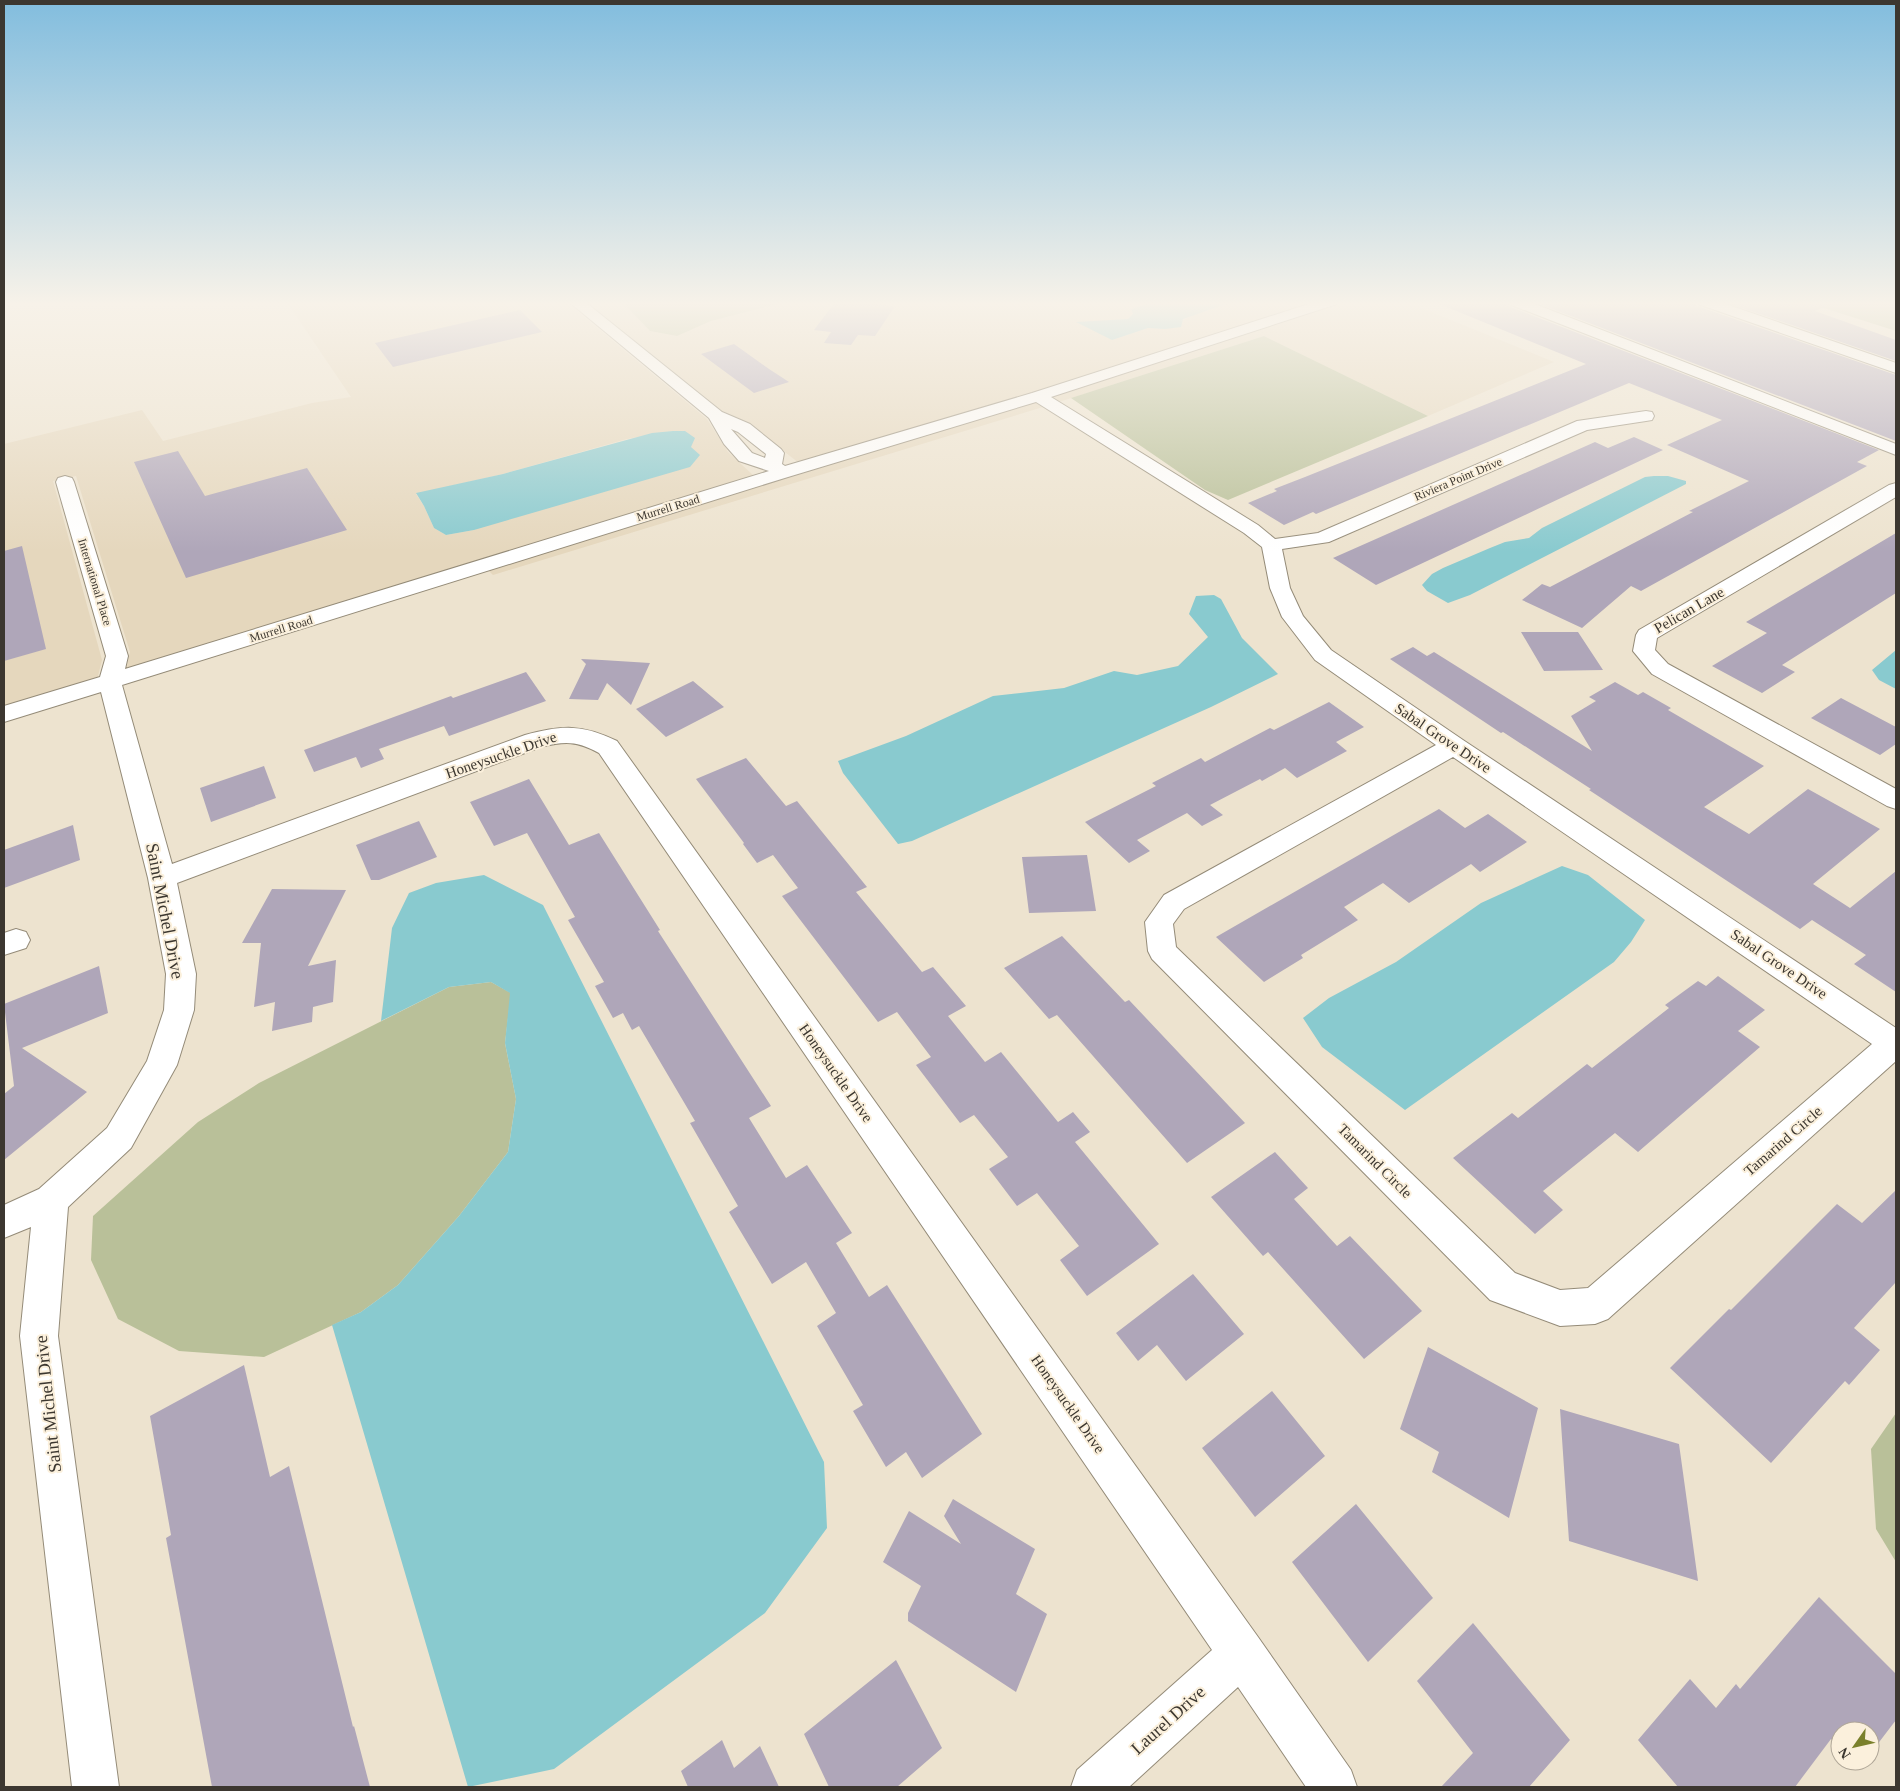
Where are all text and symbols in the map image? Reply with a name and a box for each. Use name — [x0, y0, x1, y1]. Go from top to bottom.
street label: Riviera Point Drive — [1412, 454, 1504, 504]
street label: Murrell Road — [635, 492, 701, 524]
street label: International Place — [75, 537, 115, 627]
street label: Pelican Lane — [1651, 583, 1727, 636]
street label: Murrell Road — [248, 613, 314, 645]
street label: Sabal Grove Drive — [1392, 700, 1494, 776]
street label: Honeysuckle Drive — [443, 728, 559, 781]
street label: Saint Michel Drive — [142, 841, 188, 981]
street label: Sabal Grove Drive — [1728, 926, 1830, 1002]
street label: Honeysuckle Drive — [796, 1021, 876, 1125]
street label: Tamarind Circle — [1741, 1103, 1825, 1179]
street label: Tamarind Circle — [1335, 1121, 1415, 1201]
street label: Saint Michel Drive — [31, 1334, 65, 1474]
street label: Honeysuckle Drive — [1028, 1352, 1108, 1456]
street label: Laurel Drive — [1127, 1682, 1209, 1758]
north arrow — [1830, 1721, 1880, 1771]
text: N — [1836, 1745, 1854, 1761]

